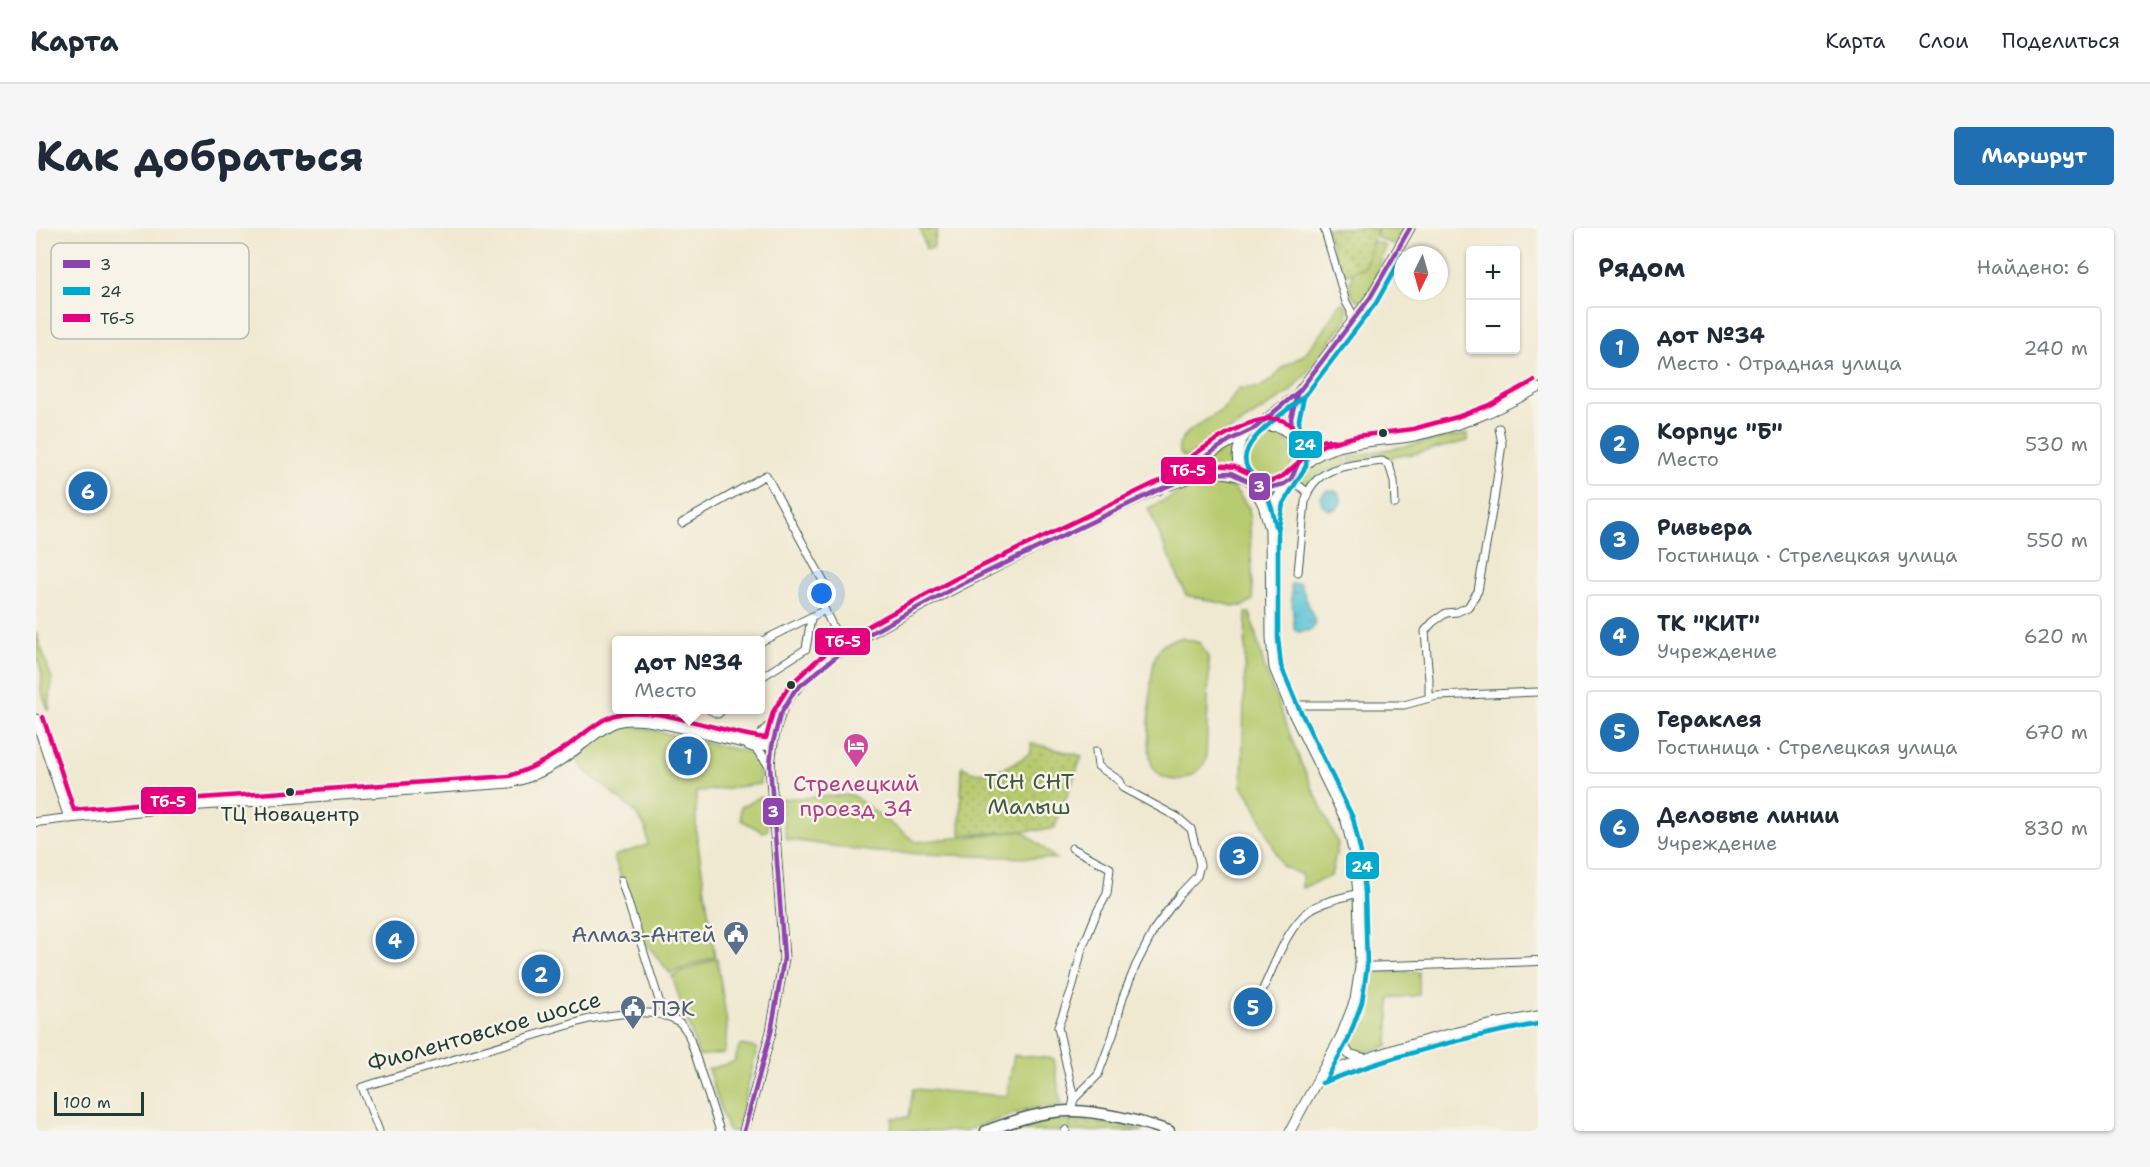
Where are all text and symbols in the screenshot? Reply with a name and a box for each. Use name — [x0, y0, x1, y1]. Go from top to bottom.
text: Карта — [30, 22, 119, 60]
text: Карта — [1825, 27, 1885, 55]
text: Слои — [1918, 27, 1969, 55]
text: Поделиться — [2002, 27, 2120, 55]
button: Маршрут — [1954, 127, 2114, 185]
text: Как добраться — [36, 128, 364, 184]
legend — [51, 243, 249, 339]
north arrow — [1394, 246, 1448, 300]
map controls — [1466, 246, 1520, 354]
button: + — [1466, 246, 1520, 300]
text: Рядом — [1598, 250, 1685, 285]
text: 3 — [100, 254, 111, 275]
text: Найдено: 6 — [1977, 254, 2090, 280]
text: 24 — [100, 281, 121, 302]
button: − — [1466, 300, 1520, 354]
text: Тб-5 — [100, 308, 135, 329]
text: дот №34 — [1657, 321, 1765, 350]
text: 1 — [1615, 335, 1624, 361]
text: 240 m — [2023, 335, 2088, 361]
text: Место · Отрадная улица — [1657, 350, 1902, 376]
text: Корпус "Б" — [1657, 417, 1783, 446]
unlabelled marker — [1377, 427, 1389, 439]
line badge: 24 — [1288, 430, 1323, 459]
text: 2 — [1613, 431, 1627, 457]
text: 530 m — [2025, 431, 2088, 457]
text: 24 — [1294, 434, 1316, 455]
text: Место — [1657, 446, 1719, 472]
line badge: Тб-5 — [1160, 456, 1217, 485]
text: Тб-5 — [1170, 460, 1206, 481]
pin: 6 — [68, 468, 108, 514]
line badge: 3 — [1248, 472, 1271, 501]
text: 3 — [1253, 476, 1265, 497]
text: Ривьера — [1657, 513, 1752, 542]
text: 3 — [1613, 527, 1627, 553]
text: 550 m — [2026, 527, 2088, 553]
text: Гостиница · Стрелецкая улица — [1657, 542, 1958, 568]
your location — [807, 579, 836, 608]
text: ТК "КИТ" — [1657, 609, 1760, 638]
text: 4 — [1613, 623, 1627, 649]
text: 620 m — [2024, 623, 2088, 649]
line badge: Тб-5 — [814, 627, 871, 656]
text: Тб-5 — [825, 631, 861, 652]
popup — [612, 636, 765, 714]
text: Учреждение — [1657, 638, 1777, 664]
text: дот №34 — [635, 648, 742, 677]
text: Место — [635, 677, 697, 703]
unlabelled marker — [785, 679, 797, 691]
text: Гераклея — [1657, 705, 1762, 734]
text: 5 — [1613, 719, 1626, 745]
text: 670 m — [2025, 719, 2088, 745]
hotel icon: Стрелецкий проезд 34 — [841, 731, 871, 769]
pin: 1 — [668, 734, 708, 778]
text: Гостиница · Стрелецкая улица — [1657, 734, 1958, 760]
park label: ТСН СНТ Малыш — [984, 767, 1075, 821]
place label: Стрелецкий проезд 34 — [793, 769, 919, 823]
line badge: Тб-5 — [140, 786, 197, 815]
marker: ТЦ Новацентр — [284, 786, 296, 798]
text: Тб-5 — [150, 791, 186, 812]
line badge: 3 — [762, 797, 785, 826]
place label: ТЦ Новацентр — [220, 801, 360, 827]
text: 3 — [767, 801, 779, 822]
text: Деловые линии — [1657, 801, 1839, 830]
text: 6 — [1613, 815, 1627, 841]
text: 830 m — [2023, 815, 2088, 841]
text: Учреждение — [1657, 830, 1777, 856]
pin: 3 — [1220, 834, 1258, 878]
line badge: 24 — [1345, 851, 1380, 880]
text: 24 — [1351, 856, 1373, 877]
pin: 4 — [376, 918, 414, 962]
public building icon: Алмаз-Антей — [721, 919, 751, 957]
place label: Алмаз-Антей — [571, 920, 716, 949]
pin: 2 — [522, 952, 560, 996]
street label: Фиолентовское шоссе — [364, 984, 604, 1079]
pin: 5 — [1234, 984, 1272, 1030]
public building icon: ПЭК — [618, 993, 648, 1031]
place label: ПЭК — [652, 994, 695, 1023]
scale bar — [54, 1089, 144, 1116]
text: 100 m — [63, 1092, 111, 1113]

